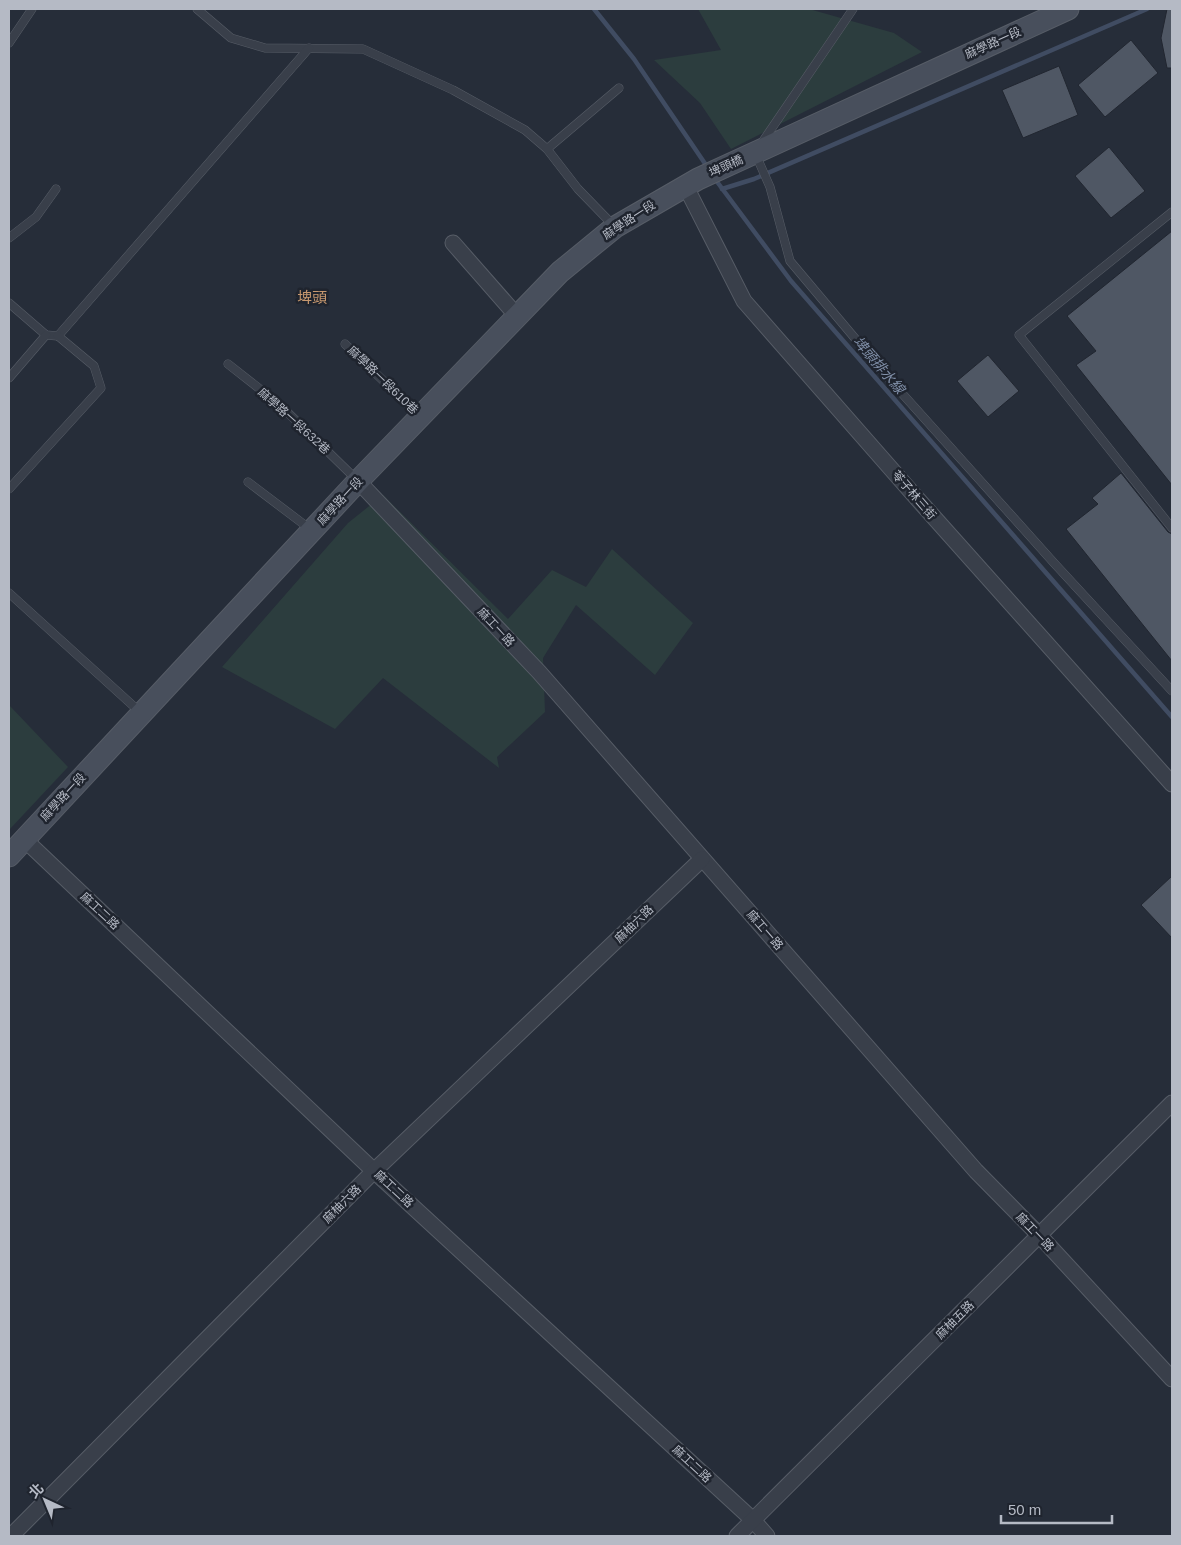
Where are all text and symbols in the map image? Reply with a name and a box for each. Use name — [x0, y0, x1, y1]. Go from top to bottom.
street label: 麻學路一段 — [963, 24, 1023, 62]
street label: 埤頭橋 — [707, 152, 745, 180]
street label: 麻學路一段 — [600, 198, 658, 242]
district label: 埤頭 — [297, 289, 327, 306]
water label: 埤頭排水線 — [850, 333, 909, 398]
street label: 麻學路一段610巷 — [345, 343, 421, 417]
street label: 麻學路一段632巷 — [255, 385, 333, 457]
street label: 苓子林三街 — [889, 468, 939, 522]
street label: 麻學路一段 — [314, 474, 366, 528]
street label: 麻工一路 — [475, 605, 517, 649]
street label: 麻學路一段 — [37, 770, 89, 824]
street label: 麻工二路 — [78, 890, 122, 932]
street label: 麻柚六路 — [612, 902, 656, 946]
street label: 麻工一路 — [744, 907, 786, 953]
street label: 麻工二路 — [372, 1168, 416, 1210]
street label: 麻柚六路 — [320, 1182, 364, 1226]
street label: 麻工一路 — [1013, 1210, 1057, 1254]
street label: 麻柚五路 — [933, 1298, 977, 1342]
street label: 麻工二路 — [670, 1443, 714, 1485]
north arrow — [20, 1475, 70, 1525]
text: 北 — [25, 1480, 47, 1501]
scale bar — [1001, 1492, 1112, 1524]
text: 50 m — [1008, 1501, 1041, 1518]

